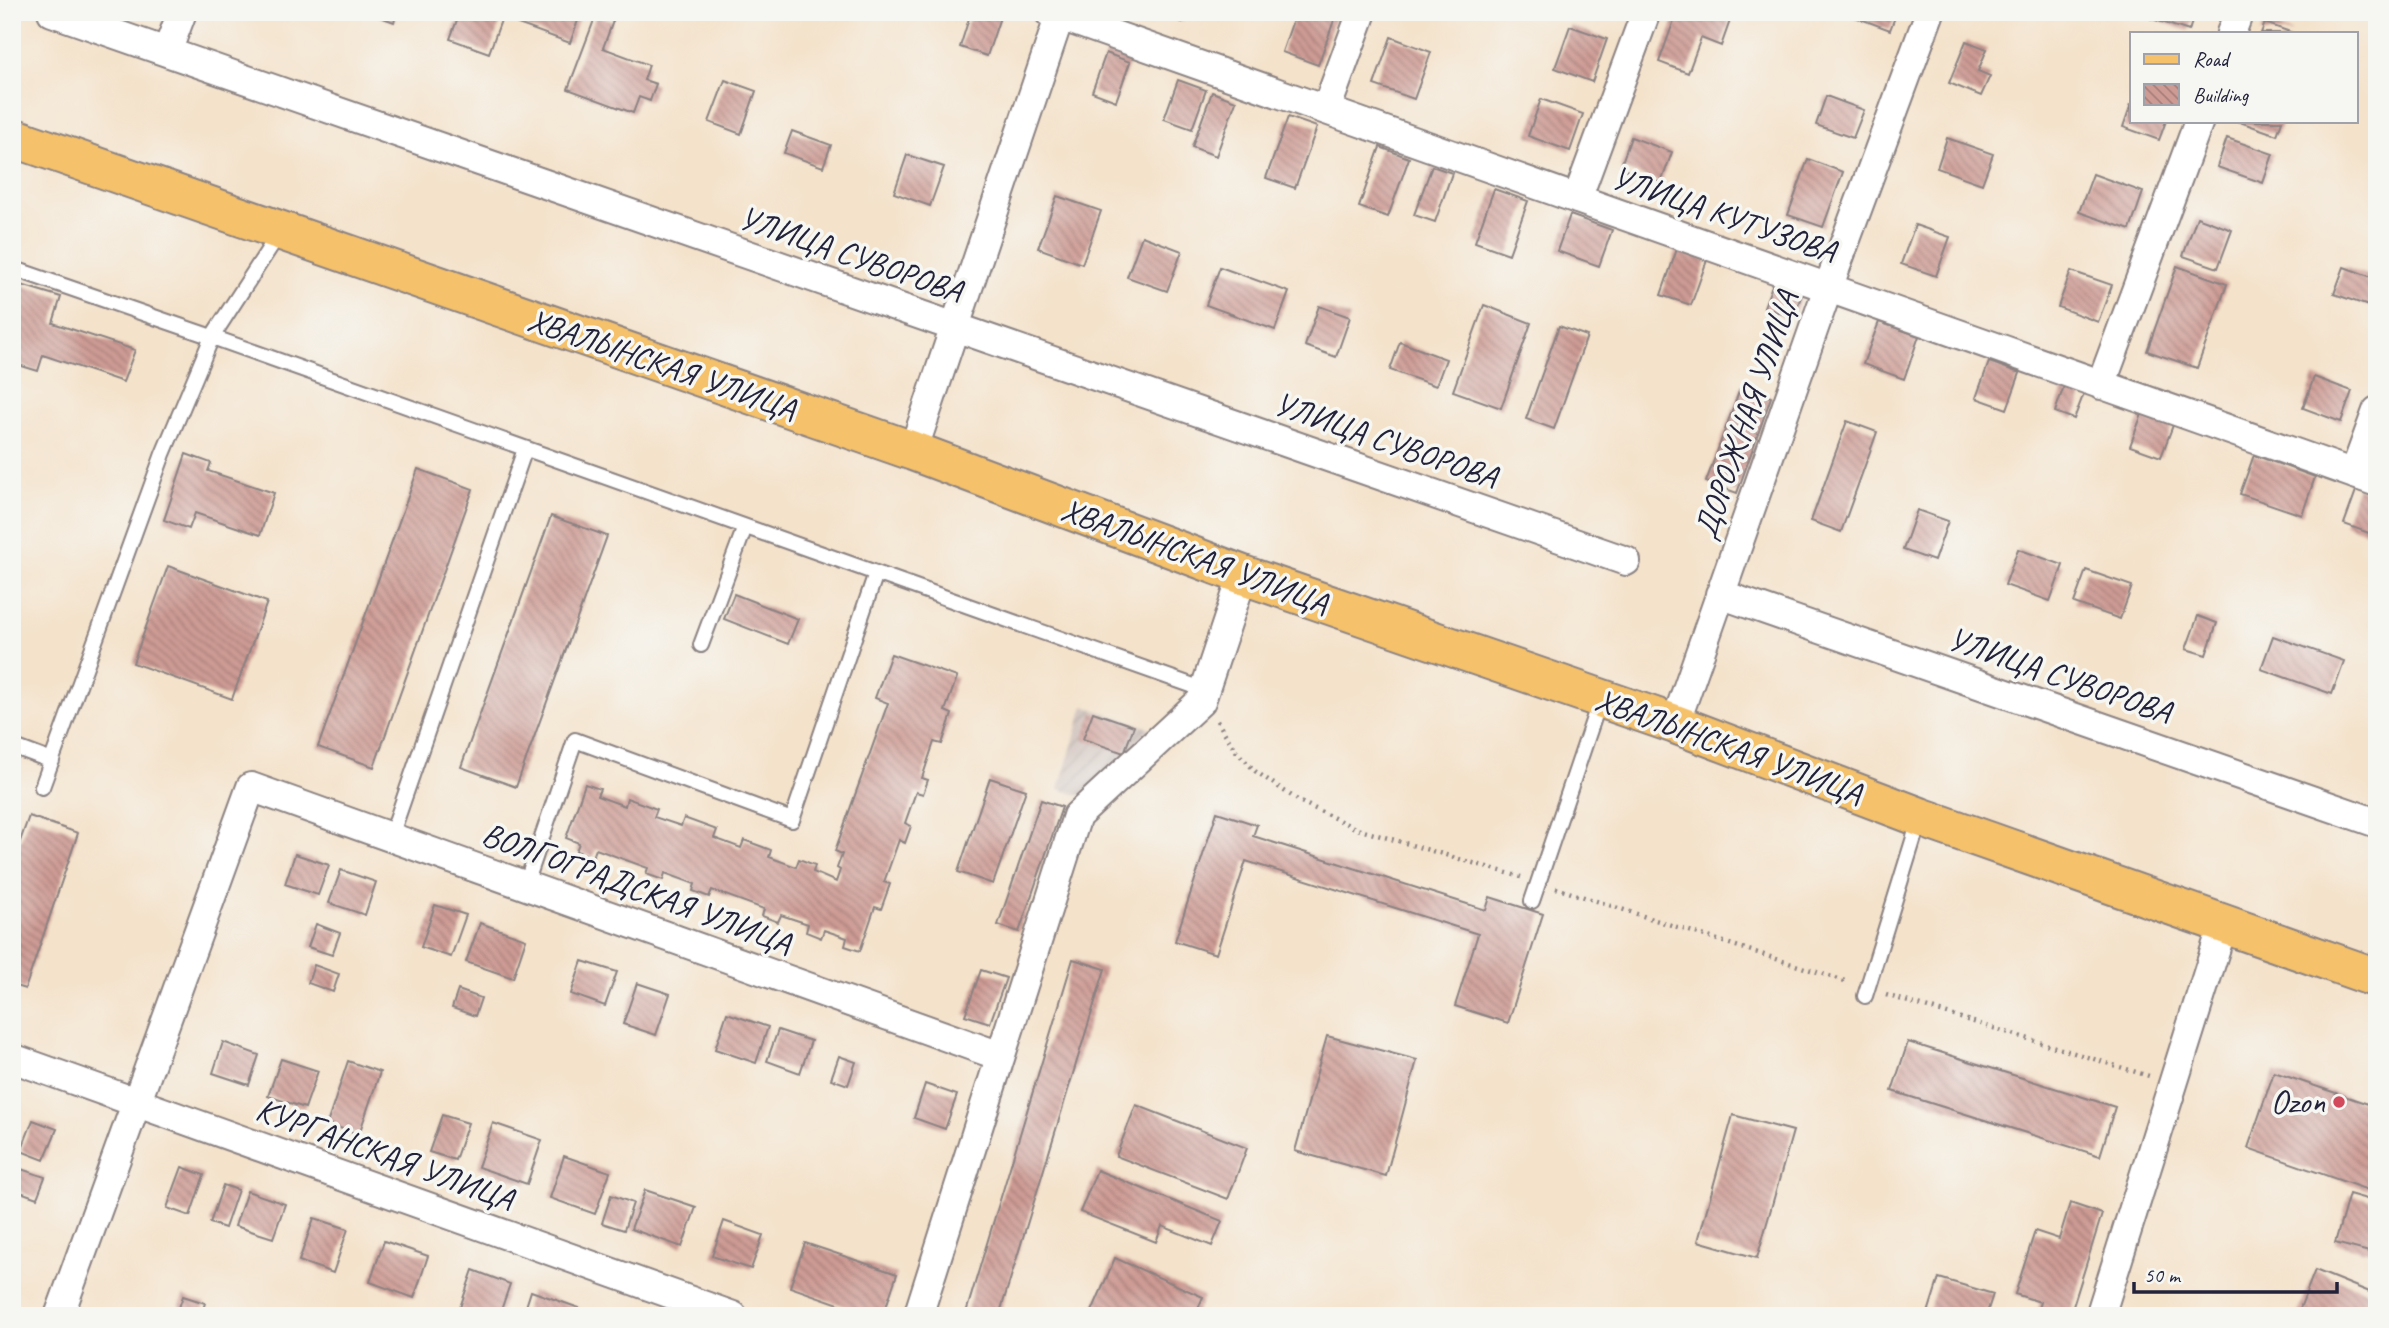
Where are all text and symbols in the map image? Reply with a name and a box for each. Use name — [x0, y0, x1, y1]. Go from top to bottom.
legend — [2130, 32, 2358, 122]
text: Road — [2193, 46, 2232, 72]
text: Building — [2193, 82, 2250, 108]
street label: УЛИЦА КУТУЗОВА — [1606, 156, 1843, 273]
street label: УЛИЦА СУВОРОВА — [734, 196, 970, 312]
street label: ДОРОЖНАЯ УЛИЦА — [1684, 284, 1809, 544]
street label: ХВАЛЫНСКАЯ УЛИЦА — [522, 298, 803, 430]
street label: УЛИЦА СУВОРОВА — [1269, 382, 1505, 498]
street label: ХВАЛЫНСКАЯ УЛИЦА — [1056, 488, 1335, 624]
street label: УЛИЦА СУВОРОВА — [1943, 617, 2179, 733]
street label: ХВАЛЫНСКАЯ УЛИЦА — [1590, 678, 1869, 814]
street label: ВОЛГОГРАДСКАЯ УЛИЦА — [477, 813, 799, 964]
place label: Ozon — [2271, 1081, 2325, 1123]
street label: КУРГАНСКАЯ УЛИЦА — [250, 1088, 521, 1221]
marker: Ozon — [2331, 1094, 2347, 1110]
scale bar — [2134, 1251, 2336, 1295]
text: 50 m — [2144, 1262, 2182, 1288]

